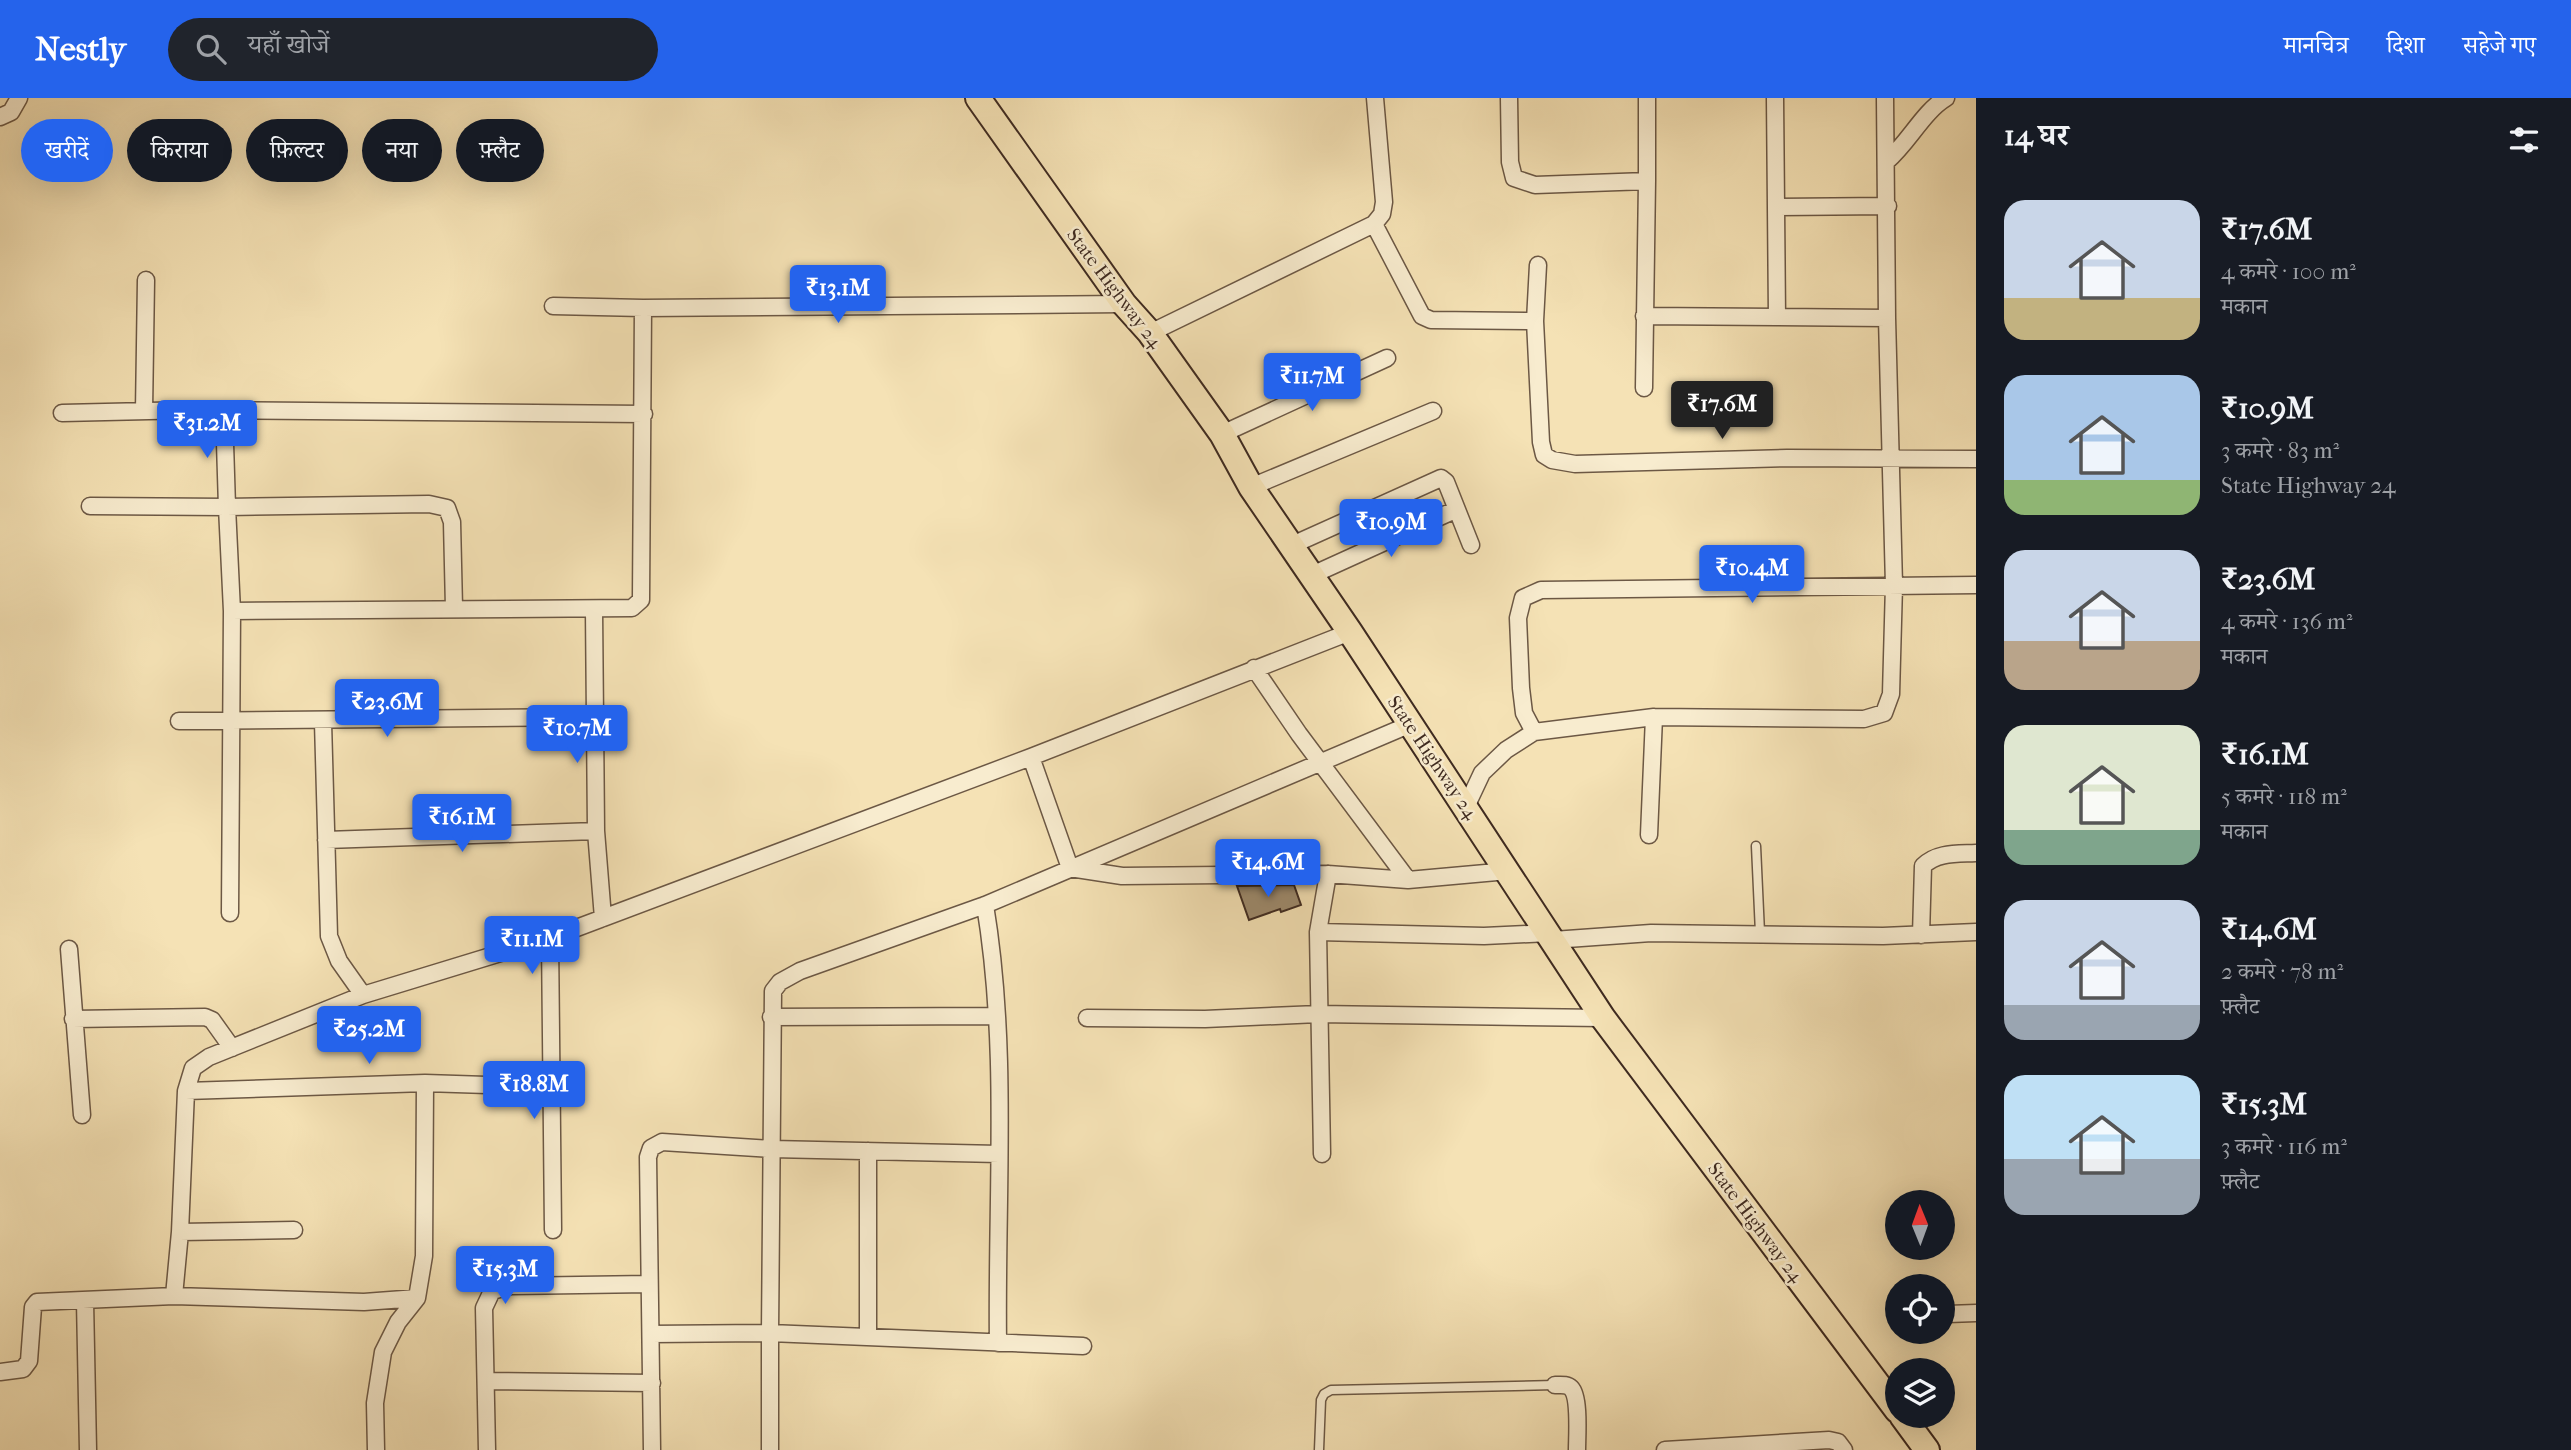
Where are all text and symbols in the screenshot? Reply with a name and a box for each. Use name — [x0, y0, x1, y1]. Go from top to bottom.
search box — [168, 18, 658, 81]
text: यहाँ खोजें — [248, 29, 329, 60]
text: Nestly — [35, 30, 126, 69]
icon: search — [192, 30, 230, 68]
text: मानचित्र — [2283, 31, 2348, 59]
text: दिशा — [2386, 31, 2425, 59]
text: सहेजे गए — [2463, 31, 2536, 59]
text: 14 घर — [2004, 118, 2069, 153]
chip: खरीदें — [21, 119, 113, 182]
chip: किराया — [127, 119, 232, 182]
chip: फ़िल्टर — [246, 119, 348, 182]
chip: नया — [362, 119, 442, 182]
chip: फ़्लैट — [456, 119, 544, 182]
icon: filters — [2505, 121, 2543, 159]
text: ₹17.6M — [2221, 212, 2312, 247]
street label: State Highway 24 — [1062, 224, 1167, 353]
icon: home — [2060, 228, 2144, 312]
text: 4 कमरे · 100 m² — [2221, 258, 2356, 285]
pin: ₹13.1M — [781, 266, 895, 325]
text: ₹13.1M — [806, 274, 870, 301]
text: मकान — [2221, 293, 2268, 320]
pin: ₹11.7M — [1255, 354, 1369, 413]
text: ₹11.7M — [1280, 362, 1344, 389]
pin: ₹17.6M — [1665, 382, 1779, 441]
text: ₹17.6M — [1687, 390, 1757, 417]
text: ₹10.9M — [2221, 391, 2314, 426]
pin: ₹31.2M — [150, 400, 264, 460]
icon: home — [2060, 403, 2144, 487]
text: ₹31.2M — [173, 409, 241, 436]
text: 3 कमरे · 83 m² — [2221, 437, 2339, 464]
text: State Highway 24 — [2221, 472, 2396, 499]
pin: ₹10.9M — [1334, 500, 1448, 559]
text: ₹10.9M — [1356, 508, 1426, 535]
pin: ₹10.4M — [1695, 546, 1809, 605]
text: ₹10.4M — [1715, 554, 1789, 581]
text: ₹23.6M — [2221, 562, 2315, 597]
icon: home — [2060, 578, 2144, 662]
text: 4 कमरे · 136 m² — [2221, 608, 2352, 635]
text: मकान — [2221, 643, 2268, 670]
pin: ₹23.6M — [330, 680, 444, 739]
text: ₹23.6M — [351, 688, 423, 715]
street label: State Highway 24 — [1383, 692, 1482, 824]
pin: ₹10.7M — [520, 706, 634, 765]
text: ₹10.7M — [542, 714, 612, 741]
text: ₹16.1M — [2221, 737, 2309, 772]
icon: home — [2060, 753, 2144, 837]
text: 5 कमरे · 118 m² — [2221, 783, 2347, 810]
pin: ₹16.1M — [405, 794, 519, 854]
text: ₹16.1M — [428, 803, 496, 830]
text: मकान — [2221, 818, 2268, 845]
pin: ₹14.6M — [1211, 840, 1325, 899]
text: ₹14.6M — [1231, 848, 1305, 875]
text: ₹14.6M — [2221, 912, 2317, 947]
pin: ₹11.1M — [475, 916, 589, 976]
text: ₹11.1M — [500, 925, 564, 952]
icon: home — [2060, 928, 2144, 1012]
text: 2 कमरे · 78 m² — [2221, 958, 2343, 985]
text: फ़्लैट — [2221, 993, 2259, 1020]
pin: ₹25.2M — [312, 1006, 426, 1066]
text: ₹25.2M — [333, 1015, 405, 1042]
pin: ₹18.8M — [477, 1062, 591, 1121]
text: ₹18.8M — [499, 1070, 569, 1097]
text: ₹15.3M — [2221, 1087, 2307, 1122]
icon: home — [2060, 1103, 2144, 1187]
text: 3 कमरे · 116 m² — [2221, 1133, 2347, 1160]
street label: State Highway 24 — [1703, 1158, 1808, 1287]
text: फ़्लैट — [2221, 1168, 2259, 1195]
north arrow — [1885, 1190, 1955, 1260]
map controls — [1885, 1190, 1955, 1428]
pin: ₹15.3M — [448, 1246, 562, 1306]
text: ₹15.3M — [472, 1255, 538, 1282]
button: locate — [1885, 1274, 1955, 1344]
button: layers — [1885, 1358, 1955, 1428]

